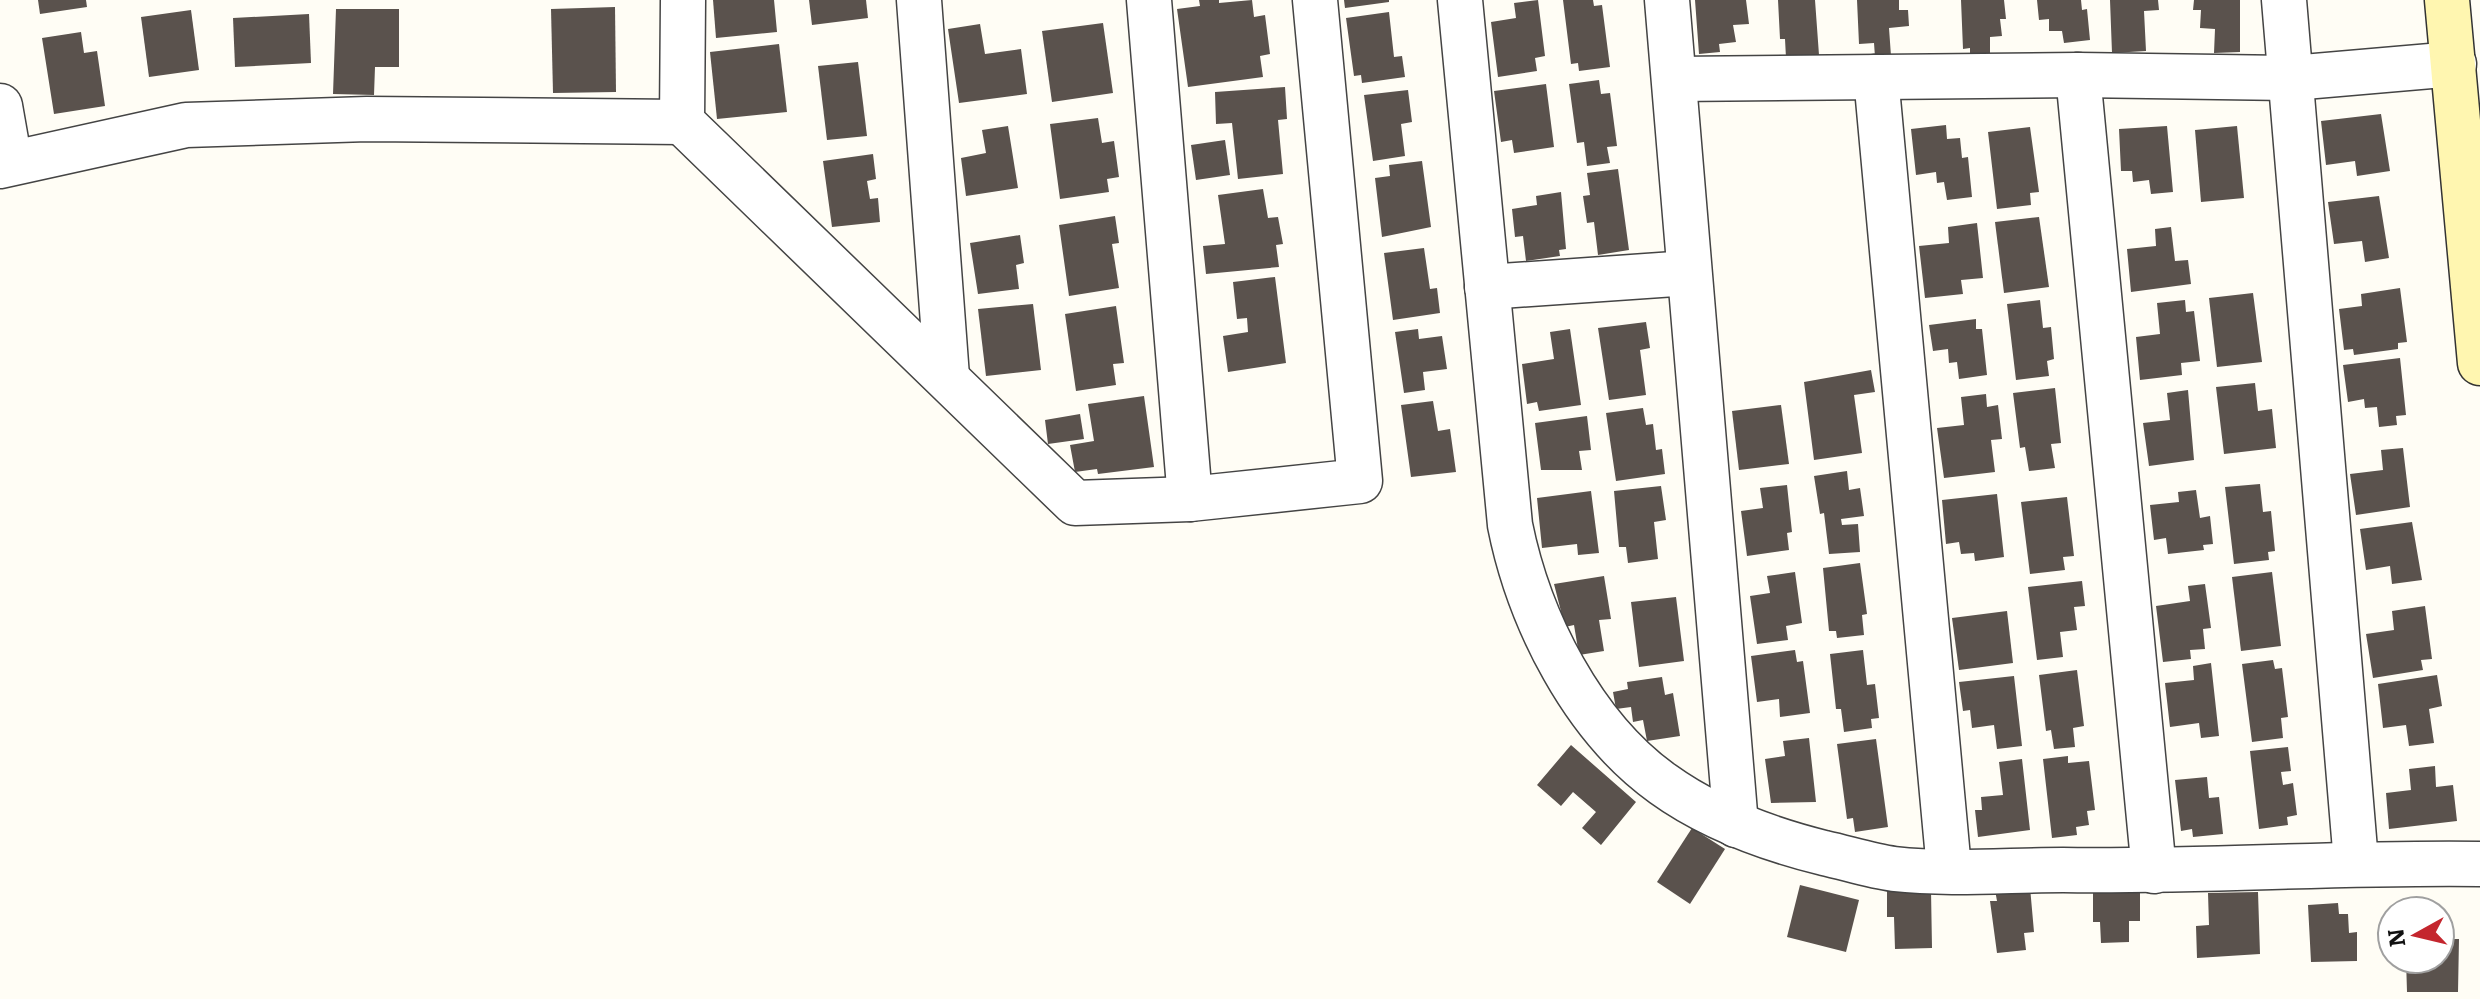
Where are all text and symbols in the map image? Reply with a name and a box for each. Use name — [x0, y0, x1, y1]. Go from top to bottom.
north arrow — [2376, 895, 2456, 975]
text: N — [2377, 927, 2412, 949]

